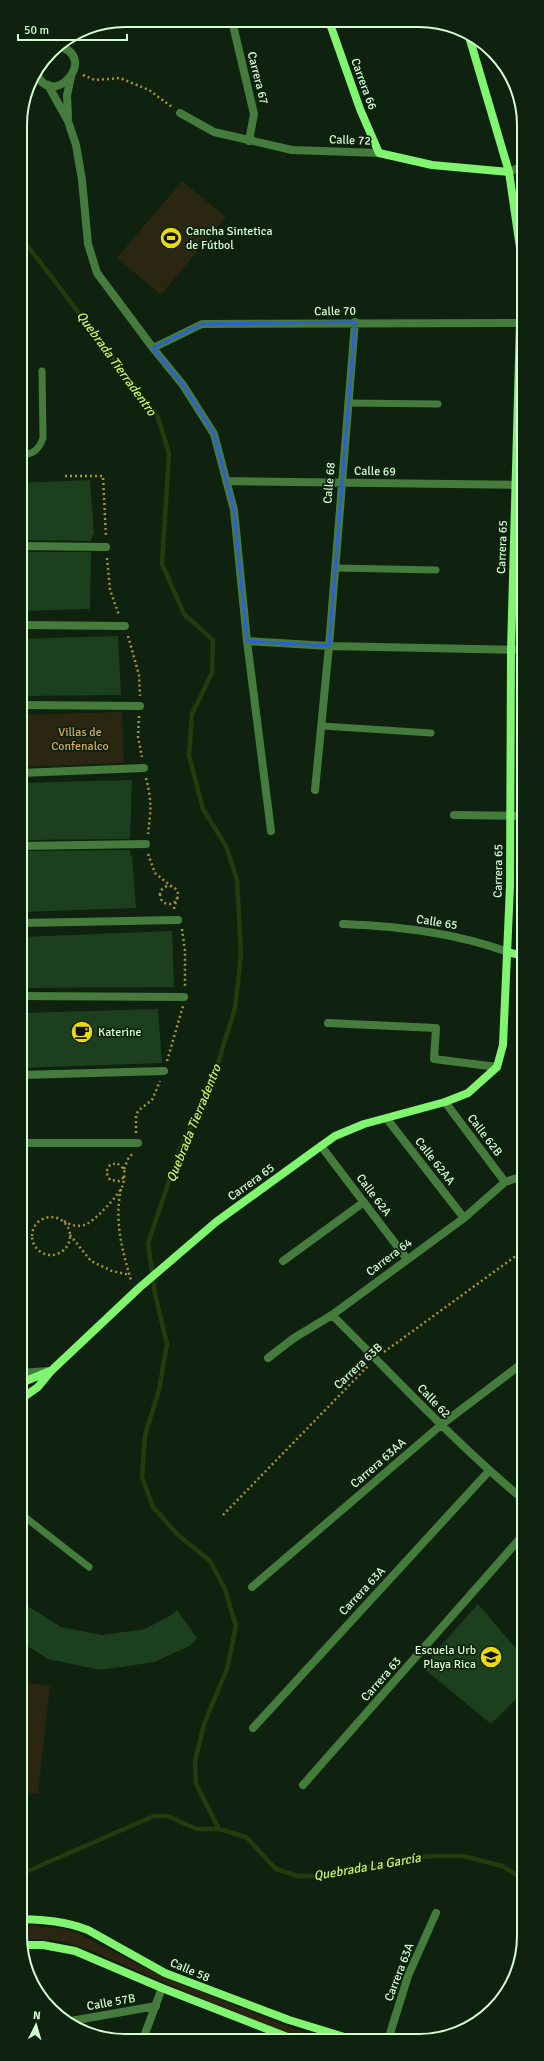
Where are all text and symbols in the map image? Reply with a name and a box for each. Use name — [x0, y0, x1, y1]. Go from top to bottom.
scale bar — [18, 16, 127, 42]
text: 50 m — [24, 23, 49, 38]
street label: Carrera 67 — [244, 50, 271, 106]
street label: Carrera 66 — [347, 56, 380, 112]
street label: Calle 72 — [329, 132, 371, 149]
place label: Cancha Sintetica de Fútbol — [186, 224, 273, 253]
sports icon: Cancha Sintetica de Fútbol — [158, 225, 184, 251]
street label: Calle 70 — [314, 304, 356, 319]
water label: Quebrada Tierradentro — [73, 308, 160, 420]
street label: Calle 68 — [320, 462, 339, 504]
street label: Calle 69 — [354, 464, 396, 479]
street label: Carrera 65 — [494, 520, 511, 574]
park label: Villas de Confenalco — [51, 725, 109, 754]
street label: Carrera 65 — [491, 844, 506, 898]
street label: Calle 65 — [415, 912, 459, 933]
cafe icon: Katerine — [69, 1019, 95, 1045]
place label: Katerine — [98, 1025, 142, 1040]
water label: Quebrada Tierradentro — [163, 1061, 225, 1184]
street label: Calle 62B — [464, 1111, 505, 1159]
street label: Calle 62AA — [411, 1134, 458, 1189]
street label: Carrera 65 — [225, 1161, 277, 1204]
street label: Calle 62A — [353, 1171, 395, 1220]
street label: Carrera 64 — [363, 1235, 416, 1280]
street label: Carrera 63B — [331, 1340, 386, 1393]
street label: Calle 62 — [414, 1381, 454, 1422]
street label: Carrera 63AA — [348, 1435, 410, 1492]
street label: Carrera 63A — [336, 1563, 389, 1619]
place label: Escuela Urb Playa Rica — [415, 1643, 476, 1672]
school or university icon: Escuela Urb Playa Rica — [478, 1644, 504, 1670]
street label: Carrera 63 — [358, 1654, 405, 1705]
water label: Quebrada La García — [312, 1850, 422, 1884]
street label: Carrera 63A — [381, 1940, 418, 2003]
street label: Calle 58 — [168, 1955, 212, 1986]
street label: Calle 57B — [86, 1991, 136, 2014]
north arrow — [16, 2005, 56, 2045]
text: N — [32, 2009, 41, 2022]

